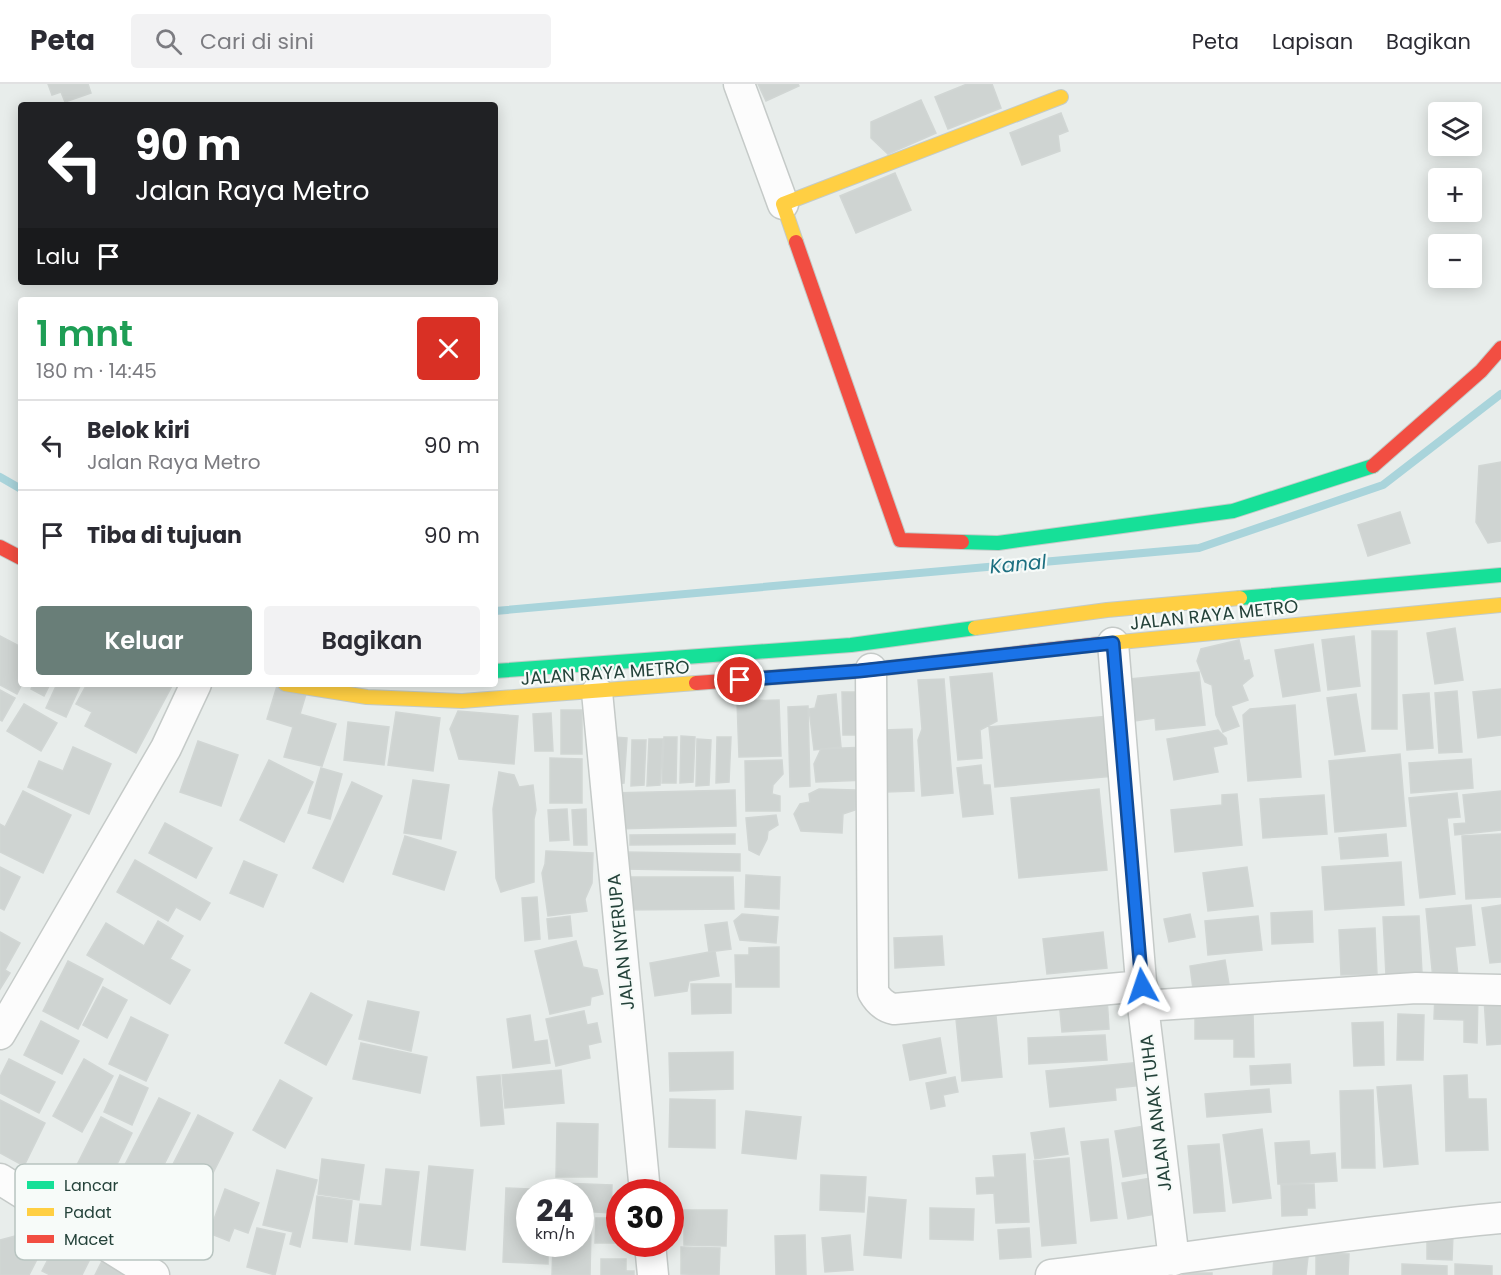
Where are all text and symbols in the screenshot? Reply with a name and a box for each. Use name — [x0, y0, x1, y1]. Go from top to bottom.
search box — [131, 14, 551, 68]
text: Peta — [30, 21, 95, 60]
icon: search — [152, 25, 185, 58]
text: Cari di sini — [200, 26, 314, 57]
text: Peta — [1192, 27, 1239, 56]
text: Lapisan — [1272, 27, 1353, 56]
text: Bagikan — [1386, 27, 1471, 56]
map controls — [1428, 102, 1482, 288]
button: layers — [1428, 102, 1482, 156]
text: 90 m — [135, 116, 242, 175]
icon: left — [36, 126, 114, 204]
button: + — [1428, 168, 1482, 222]
text: Jalan Raya Metro — [135, 172, 369, 209]
button: − — [1428, 234, 1482, 288]
icon: arrive — [92, 240, 125, 273]
text: Lalu — [36, 241, 80, 272]
text: 1 mnt — [36, 308, 133, 359]
button: close — [417, 317, 480, 380]
text: 180 m · 14:45 — [36, 357, 157, 385]
text: Belok kiri — [87, 415, 190, 446]
icon: left — [36, 429, 69, 462]
text: 90 m — [424, 430, 480, 461]
text: Jalan Raya Metro — [87, 448, 261, 476]
icon: arrive — [36, 519, 69, 552]
text: Tiba di tujuan — [87, 520, 242, 551]
text: 90 m — [424, 520, 480, 551]
water label: Kanal — [989, 548, 1048, 580]
street label: JALAN RAYA METRO — [1129, 593, 1299, 636]
button: Keluar — [36, 606, 252, 675]
button: Bagikan — [264, 606, 480, 675]
street label: JALAN RAYA METRO — [520, 654, 690, 691]
pin — [714, 654, 765, 705]
icon: arrive — [723, 663, 756, 696]
street label: JALAN NYERUPA — [601, 873, 640, 1012]
position arrow — [1110, 954, 1174, 1018]
street label: JALAN ANAK TUHA — [1133, 1033, 1178, 1193]
legend — [15, 1164, 213, 1260]
text: Lancar — [64, 1174, 118, 1197]
speed limit sign: 30 — [606, 1179, 684, 1257]
text: 24 — [536, 1189, 574, 1232]
text: Padat — [64, 1201, 112, 1224]
text: km/h — [535, 1223, 575, 1244]
text: Macet — [64, 1228, 114, 1251]

